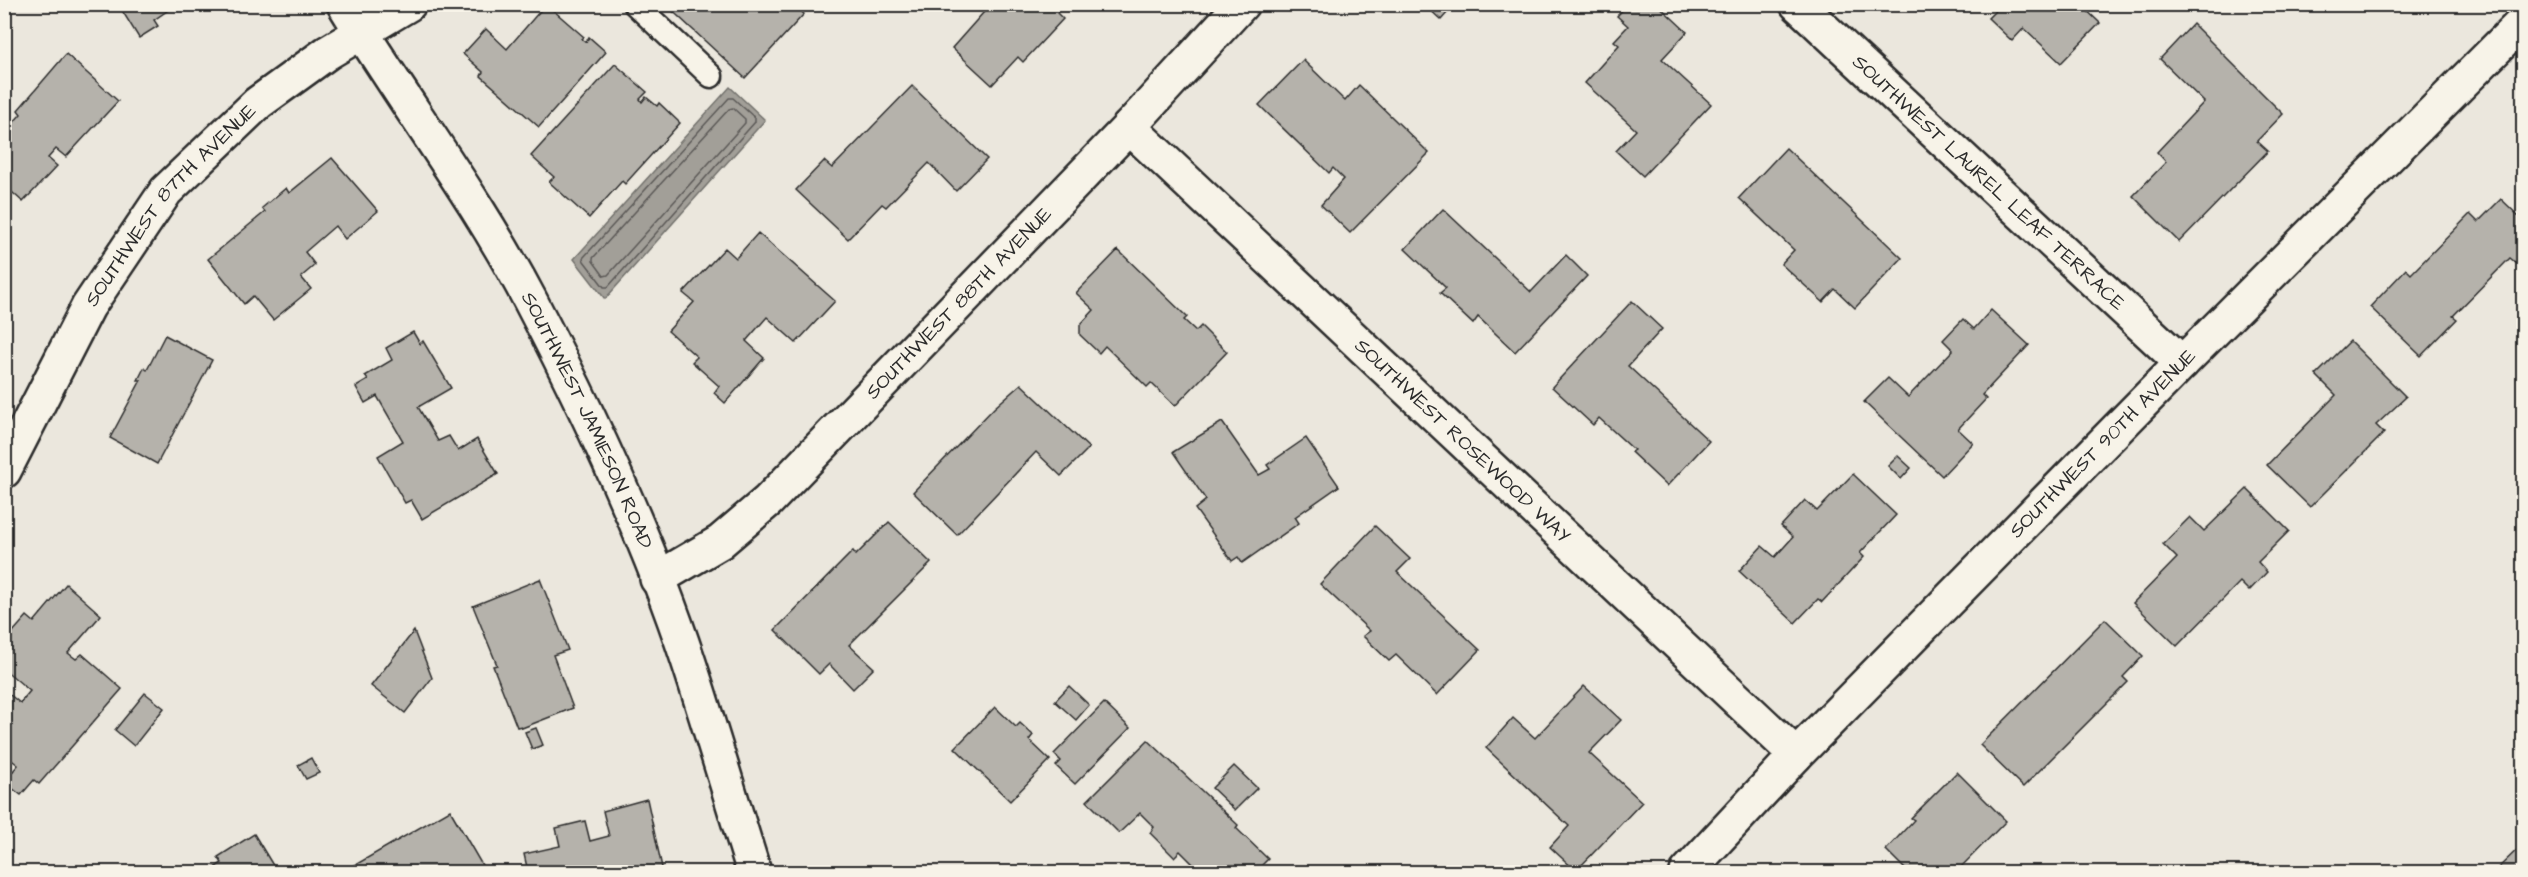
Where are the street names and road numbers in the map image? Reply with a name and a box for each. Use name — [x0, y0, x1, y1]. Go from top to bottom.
street label: SOUTHWEST LAUREL LEAF TERRACE — [1846, 48, 2131, 317]
street label: SOUTHWEST 87TH AVENUE — [78, 98, 263, 312]
street label: SOUTHWEST 88TH AVENUE — [859, 201, 1058, 406]
street label: SOUTHWEST JAMIESON ROAD — [514, 287, 659, 553]
street label: SOUTHWEST ROSEWOOD WAY — [1348, 332, 1577, 550]
street label: SOUTHWEST 90TH AVENUE — [2003, 343, 2202, 544]

